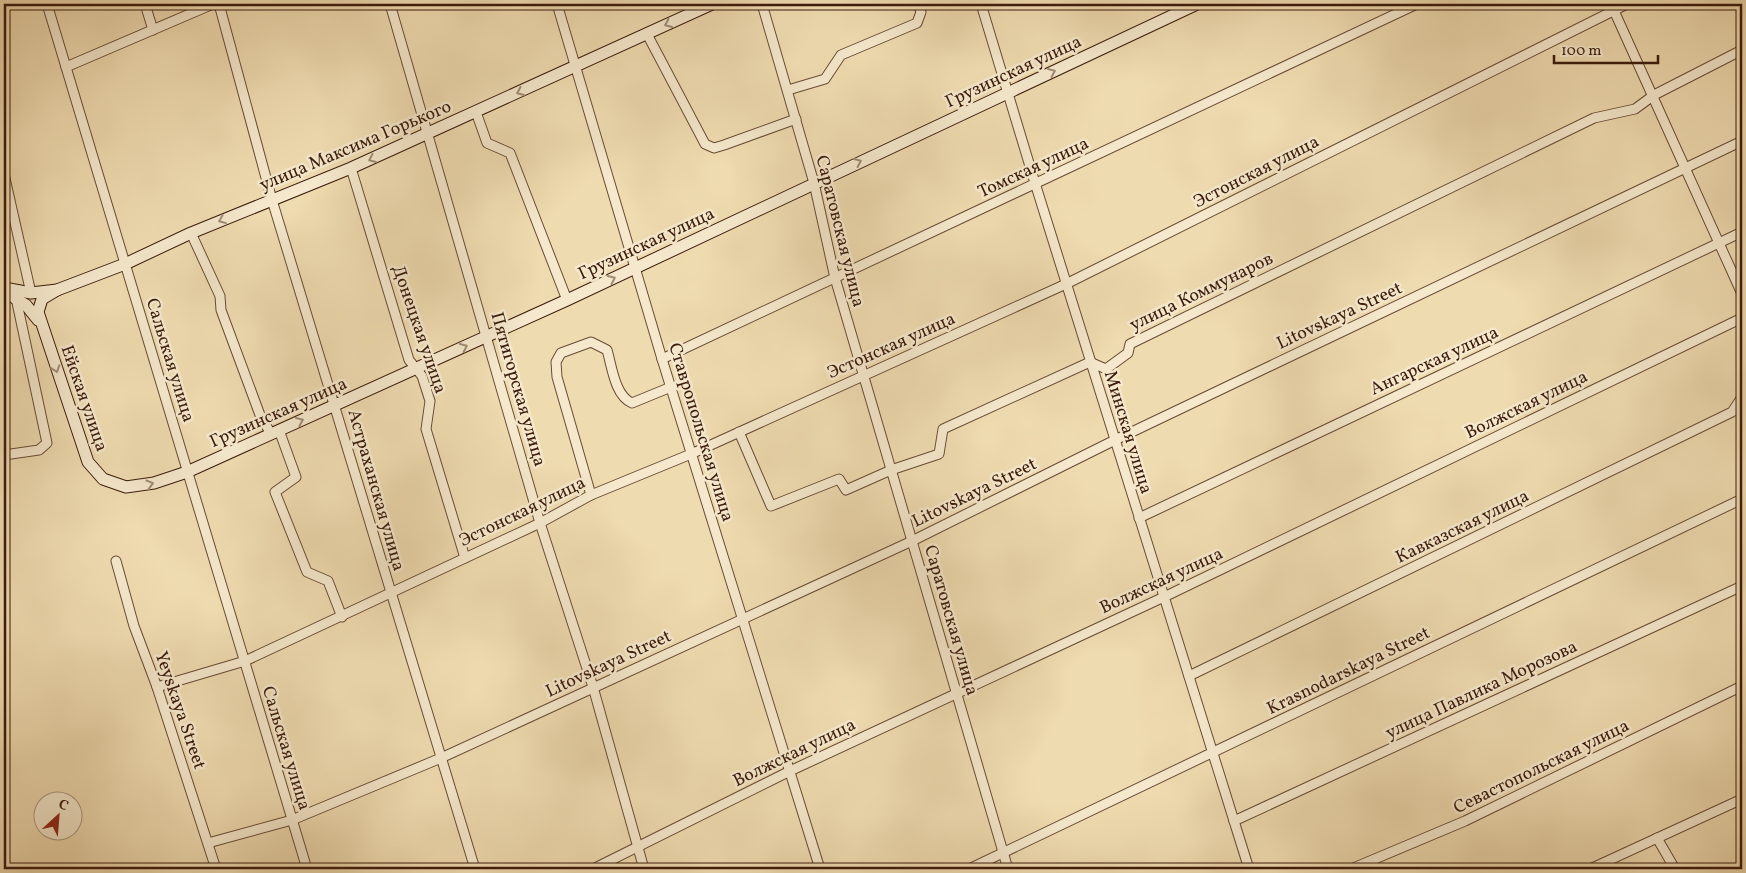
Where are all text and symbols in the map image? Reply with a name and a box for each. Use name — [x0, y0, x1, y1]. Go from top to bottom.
one-way arrow — [664, 18, 673, 29]
street label: Грузинская улица — [941, 30, 1086, 115]
scale bar — [1554, 32, 1657, 64]
text: 100 m — [1561, 41, 1601, 62]
one-way arrow — [1047, 67, 1056, 78]
one-way arrow — [516, 85, 525, 96]
street label: улица Максима Горького — [256, 95, 455, 198]
street label: Эстонская улица — [1190, 130, 1324, 215]
street label: Томская улица — [974, 132, 1093, 205]
one-way arrow — [368, 152, 377, 163]
street label: Саратовская улица — [809, 153, 870, 310]
one-way arrow — [853, 158, 862, 169]
street label: Грузинская улица — [574, 202, 719, 287]
one-way arrow — [218, 214, 227, 225]
street label: улица Коммунаров — [1126, 247, 1278, 338]
street label: Донецкая улица — [385, 262, 452, 397]
one-way arrow — [607, 275, 616, 285]
street label: Litovskaya Street — [1273, 276, 1407, 356]
street label: Сальская улица — [139, 295, 200, 426]
street label: Эстонская улица — [824, 307, 960, 386]
street label: Пятигорская улица — [484, 309, 552, 469]
street label: Ангарская улица — [1366, 321, 1503, 402]
street label: Ставропольская улица — [661, 340, 740, 525]
street label: Ейская улица — [54, 342, 113, 455]
one-way arrow — [459, 343, 468, 354]
one-way arrow — [50, 365, 60, 373]
street label: Волжская улица — [1461, 365, 1592, 446]
street label: Минская улица — [1097, 368, 1158, 497]
street label: Грузинская улица — [206, 372, 351, 455]
street label: Астраханская улица — [341, 407, 411, 574]
one-way arrow — [295, 417, 304, 428]
street label: Litovskaya Street — [908, 452, 1041, 534]
street label: Эстонская улица — [455, 471, 590, 554]
one-way arrow — [146, 479, 154, 489]
street label: Кавказская улица — [1392, 484, 1534, 571]
street label: Саратовская улица — [917, 542, 984, 699]
street label: Волжская улица — [1096, 542, 1228, 621]
street label: Krasnodarskaya Street — [1263, 621, 1434, 722]
street label: Litovskaya Street — [542, 624, 676, 704]
street label: улица Павлика Морозова — [1381, 635, 1582, 746]
street label: Yeyskaya Street — [148, 648, 211, 773]
street label: Сальская улица — [255, 683, 316, 814]
street label: Волжская улица — [729, 713, 860, 794]
street label: Севастопольская улица — [1450, 714, 1634, 821]
north arrow — [32, 790, 82, 840]
text: С — [55, 795, 71, 816]

